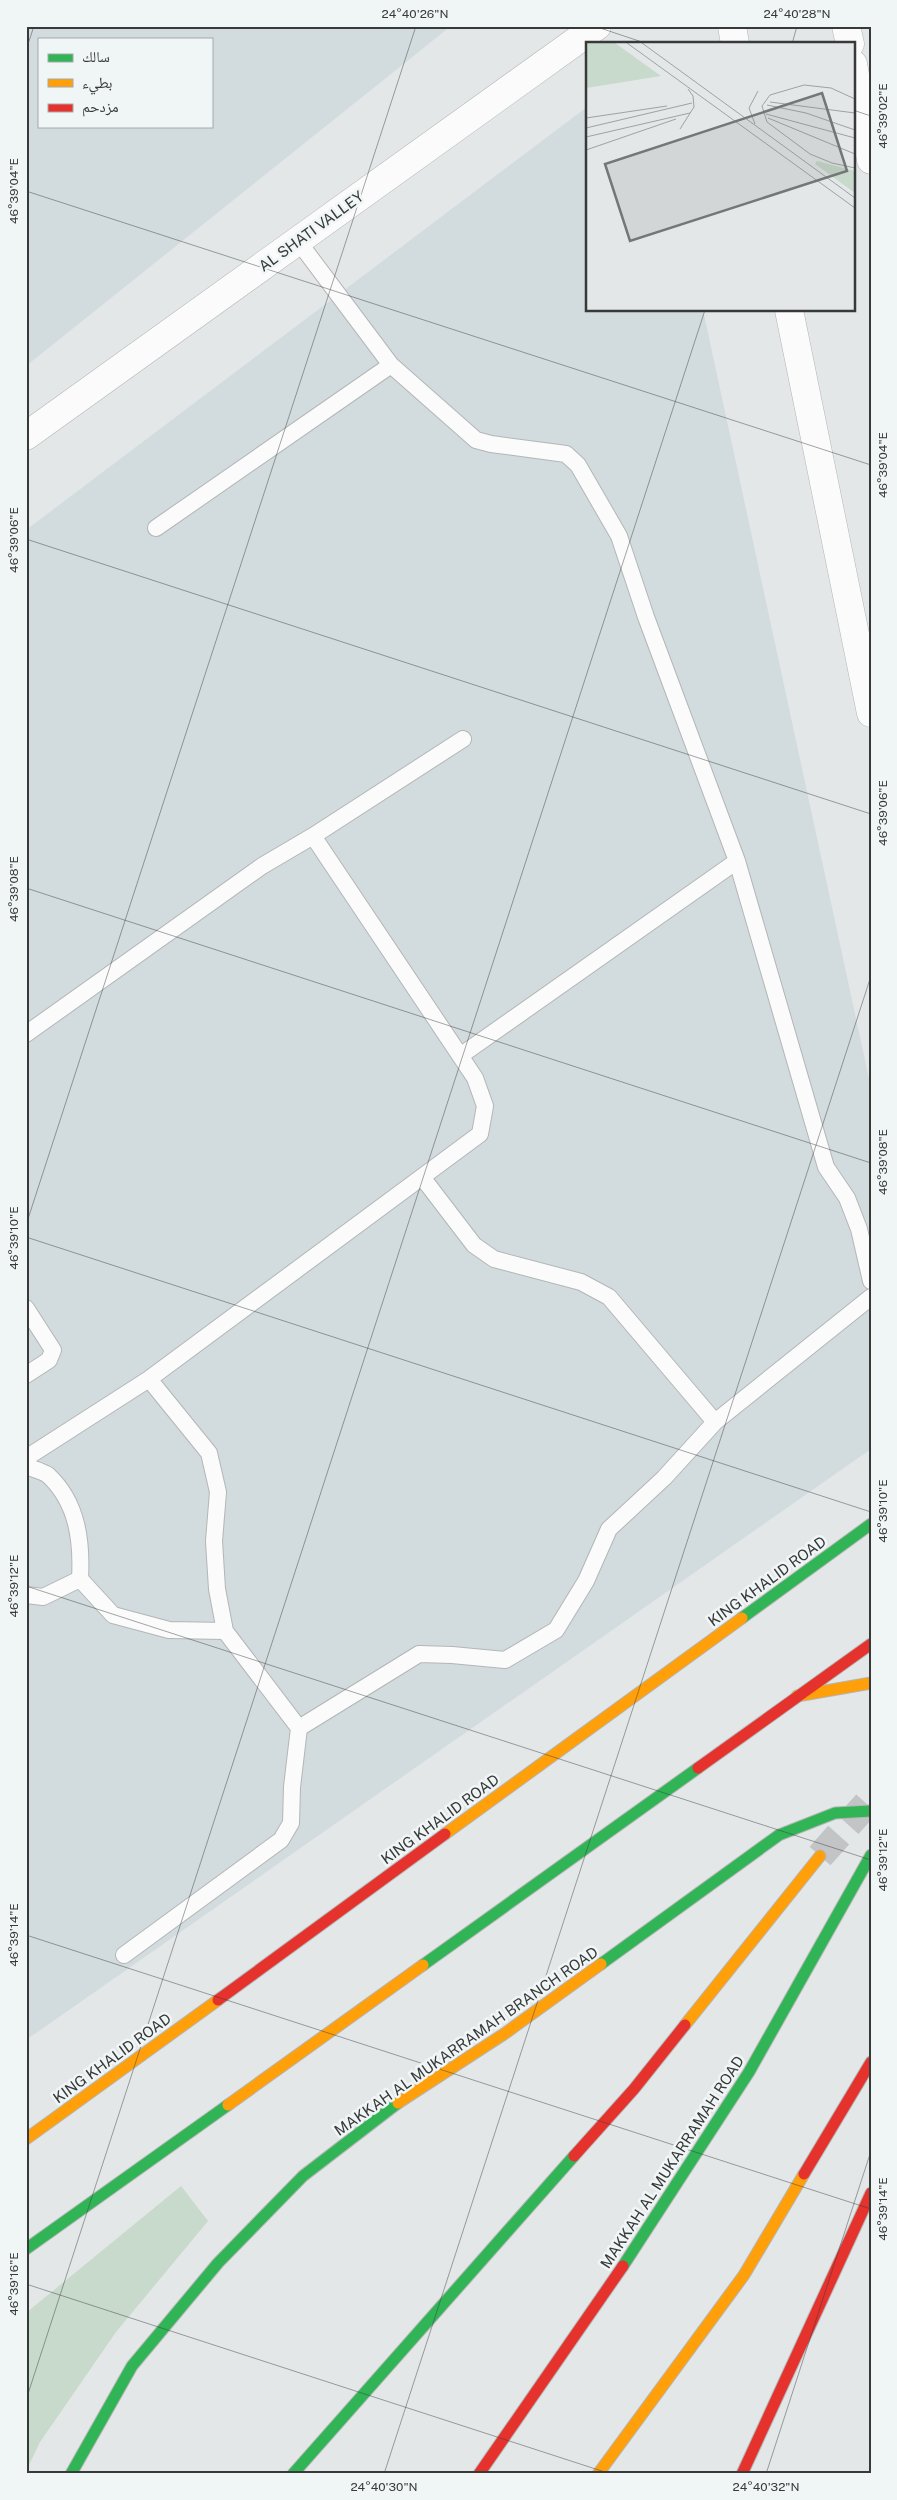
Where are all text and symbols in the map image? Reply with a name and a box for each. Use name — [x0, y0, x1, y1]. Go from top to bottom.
text: 24°40'26"N — [382, 7, 448, 21]
text: 24°40'28"N — [763, 7, 831, 21]
legend — [38, 38, 212, 128]
inset map — [586, 42, 854, 311]
text: سالك — [82, 48, 110, 65]
text: بطيء — [82, 74, 112, 95]
text: 46°39'02"E — [876, 83, 890, 149]
text: مزدحم — [82, 98, 119, 117]
text: 46°39'04"E — [7, 158, 21, 224]
street label: AL SHATI VALLEY — [255, 187, 367, 275]
text: 46°39'04"E — [876, 432, 890, 498]
text: 46°39'06"E — [7, 507, 21, 573]
text: 46°39'06"E — [876, 780, 890, 846]
text: 46°39'08"E — [7, 856, 21, 922]
text: 46°39'08"E — [876, 1129, 890, 1195]
text: 46°39'10"E — [7, 1206, 21, 1270]
text: 46°39'10"E — [876, 1479, 890, 1543]
street label: KING KHALID ROAD — [705, 1533, 829, 1629]
text: 46°39'12"E — [7, 1554, 21, 1618]
street label: KING KHALID ROAD — [378, 1771, 502, 1867]
text: 46°39'12"E — [876, 1828, 890, 1892]
text: 46°39'14"E — [7, 1903, 21, 1967]
street label: MAKKAH AL MUKARRAMAH BRANCH ROAD — [331, 1943, 601, 2139]
street label: KING KHALID ROAD — [50, 2010, 174, 2106]
street label: MAKKAH AL MUKARRAMAH ROAD — [597, 2053, 747, 2271]
text: 46°39'14"E — [876, 2177, 890, 2241]
text: 46°39'16"E — [7, 2252, 21, 2316]
text: 24°40'30"N — [350, 2480, 418, 2494]
text: 24°40'32"N — [733, 2480, 799, 2494]

